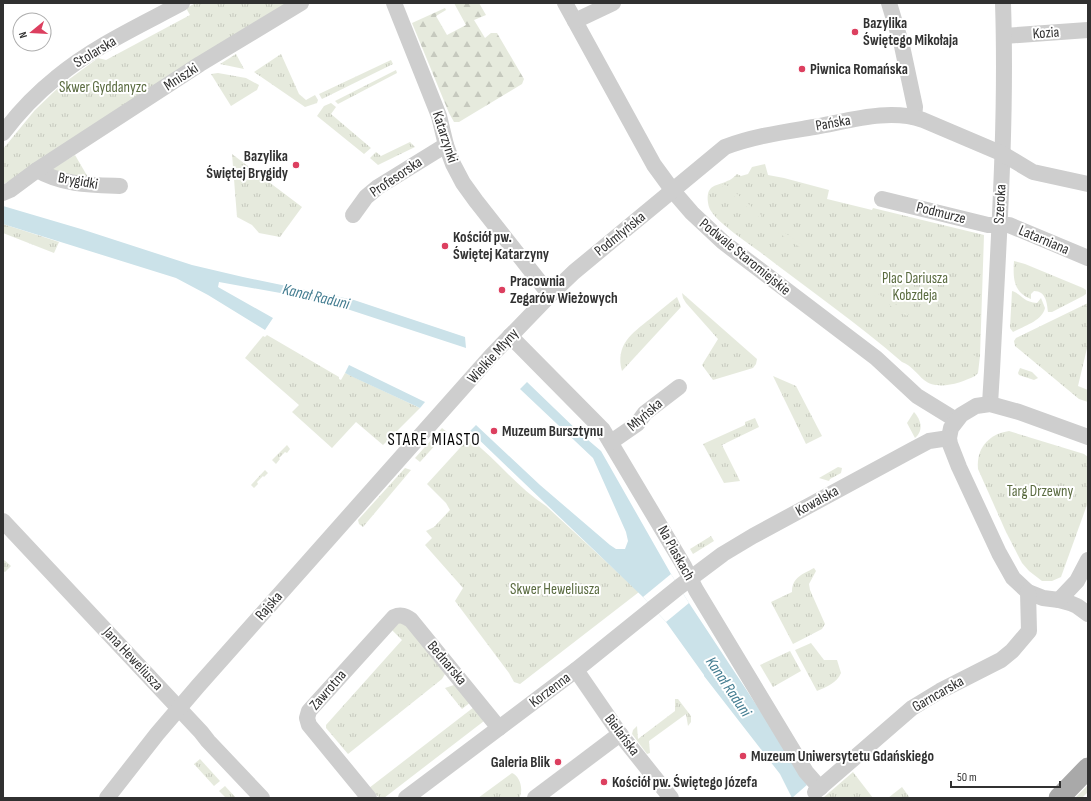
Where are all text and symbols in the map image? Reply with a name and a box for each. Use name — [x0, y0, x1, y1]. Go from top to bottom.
north arrow — [12, 12, 52, 52]
place label: Bazylika Świętego Mikołaja — [863, 14, 958, 50]
street label: Kozia — [1032, 23, 1060, 43]
marker: Bazylika Świętego Mikołaja — [850, 27, 860, 37]
text: N — [16, 30, 30, 40]
street label: Stolarska — [70, 32, 120, 72]
street label: Mniszki — [160, 59, 202, 95]
place label: Piwnica Romańska — [810, 60, 908, 79]
marker: Piwnica Romańska — [797, 64, 807, 74]
park label: Skwer Gyddanyzc — [59, 78, 147, 97]
street label: Katarzynki — [428, 109, 462, 165]
street label: Pańska — [814, 111, 852, 135]
place label: Bazylika Świętej Brygidy — [206, 147, 289, 183]
street label: Profesorska — [366, 152, 426, 201]
marker: Bazylika Świętej Brygidy — [291, 160, 301, 170]
street label: Brygidki — [57, 168, 100, 194]
street label: Szeroka — [989, 184, 1011, 224]
street label: Podmurze — [914, 198, 968, 228]
street label: Podmłyńska — [590, 207, 650, 260]
street label: Podwale Staromiejskie — [695, 214, 795, 300]
street label: Latarniana — [1016, 221, 1072, 259]
place label: Kościół pw. Świętej Katarzyny — [453, 228, 550, 264]
marker: Kościół pw. Świętej Katarzyny — [440, 241, 450, 251]
park label: Plac Dariusza Kobzdeja — [882, 269, 948, 305]
place label: Pracownia Zegarów Wieżowych — [510, 272, 618, 308]
water label: Kanał Raduni — [281, 280, 352, 314]
marker: Pracownia Zegarów Wieżowych — [497, 285, 507, 295]
street label: Wielkie Młyny — [463, 324, 523, 388]
street label: Młyńska — [623, 394, 667, 436]
place label: Muzeum Bursztynu — [502, 422, 603, 441]
marker: Muzeum Bursztynu — [489, 426, 499, 436]
district label: STARE MIASTO — [387, 430, 481, 450]
street label: Kowalska — [792, 481, 842, 521]
park label: Targ Drzewny — [1007, 482, 1073, 501]
street label: Na Piaskach — [653, 522, 699, 584]
park label: Skwer Heweliusza — [510, 580, 600, 599]
street label: Rajska — [251, 587, 287, 624]
street label: Jana Heweliusza — [98, 623, 167, 695]
street label: Bednarska — [423, 637, 471, 689]
water label: Kanał Raduni — [701, 653, 756, 721]
street label: Zawrotna — [305, 666, 351, 714]
street label: Korzenna — [526, 668, 575, 712]
street label: Garncarska — [909, 672, 967, 716]
street label: Bielańska — [600, 710, 644, 760]
place label: Muzeum Uniwersytetu Gdańskiego — [751, 747, 934, 766]
marker: Muzeum Uniwersytetu Gdańskiego — [738, 751, 748, 761]
place label: Galeria Blik — [491, 753, 551, 772]
marker: Galeria Blik — [553, 757, 563, 767]
scale bar — [951, 763, 1060, 789]
text: 50 m — [957, 770, 977, 785]
place label: Kościół pw. Świętego Józefa — [612, 773, 757, 792]
marker: Kościół pw. Świętego Józefa — [599, 777, 609, 787]

